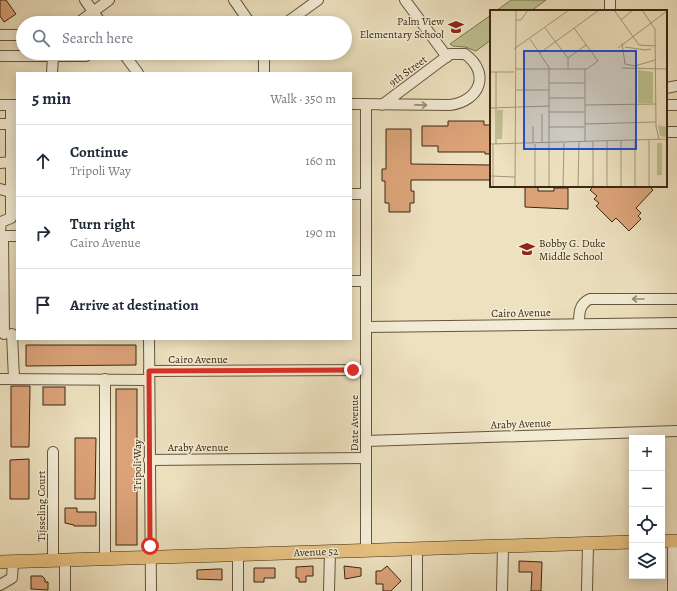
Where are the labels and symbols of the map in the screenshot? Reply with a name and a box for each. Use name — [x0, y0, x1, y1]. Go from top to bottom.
inset map — [490, 10, 667, 187]
place label: Palm View Elementary School — [360, 14, 444, 42]
school or university icon: Palm View Elementary School — [447, 18, 465, 36]
street label: 9th Street — [386, 52, 430, 90]
one-way arrow — [414, 101, 427, 109]
place label: Bobby G. Duke Middle School — [539, 236, 606, 264]
school or university icon: Bobby G. Duke Middle School — [518, 240, 536, 258]
one-way arrow — [632, 295, 645, 303]
street label: Cairo Avenue — [491, 305, 551, 321]
street label: Cairo Avenue — [168, 352, 228, 367]
route end — [344, 361, 362, 379]
street label: Date Avenue — [347, 395, 362, 451]
street label: Araby Avenue — [489, 415, 552, 433]
street label: Tripoli Way — [130, 439, 145, 491]
street label: Araby Avenue — [167, 440, 228, 455]
street label: Tijsseling Court — [34, 470, 49, 541]
route start — [141, 537, 159, 555]
street label: Avenue 52 — [292, 544, 339, 560]

